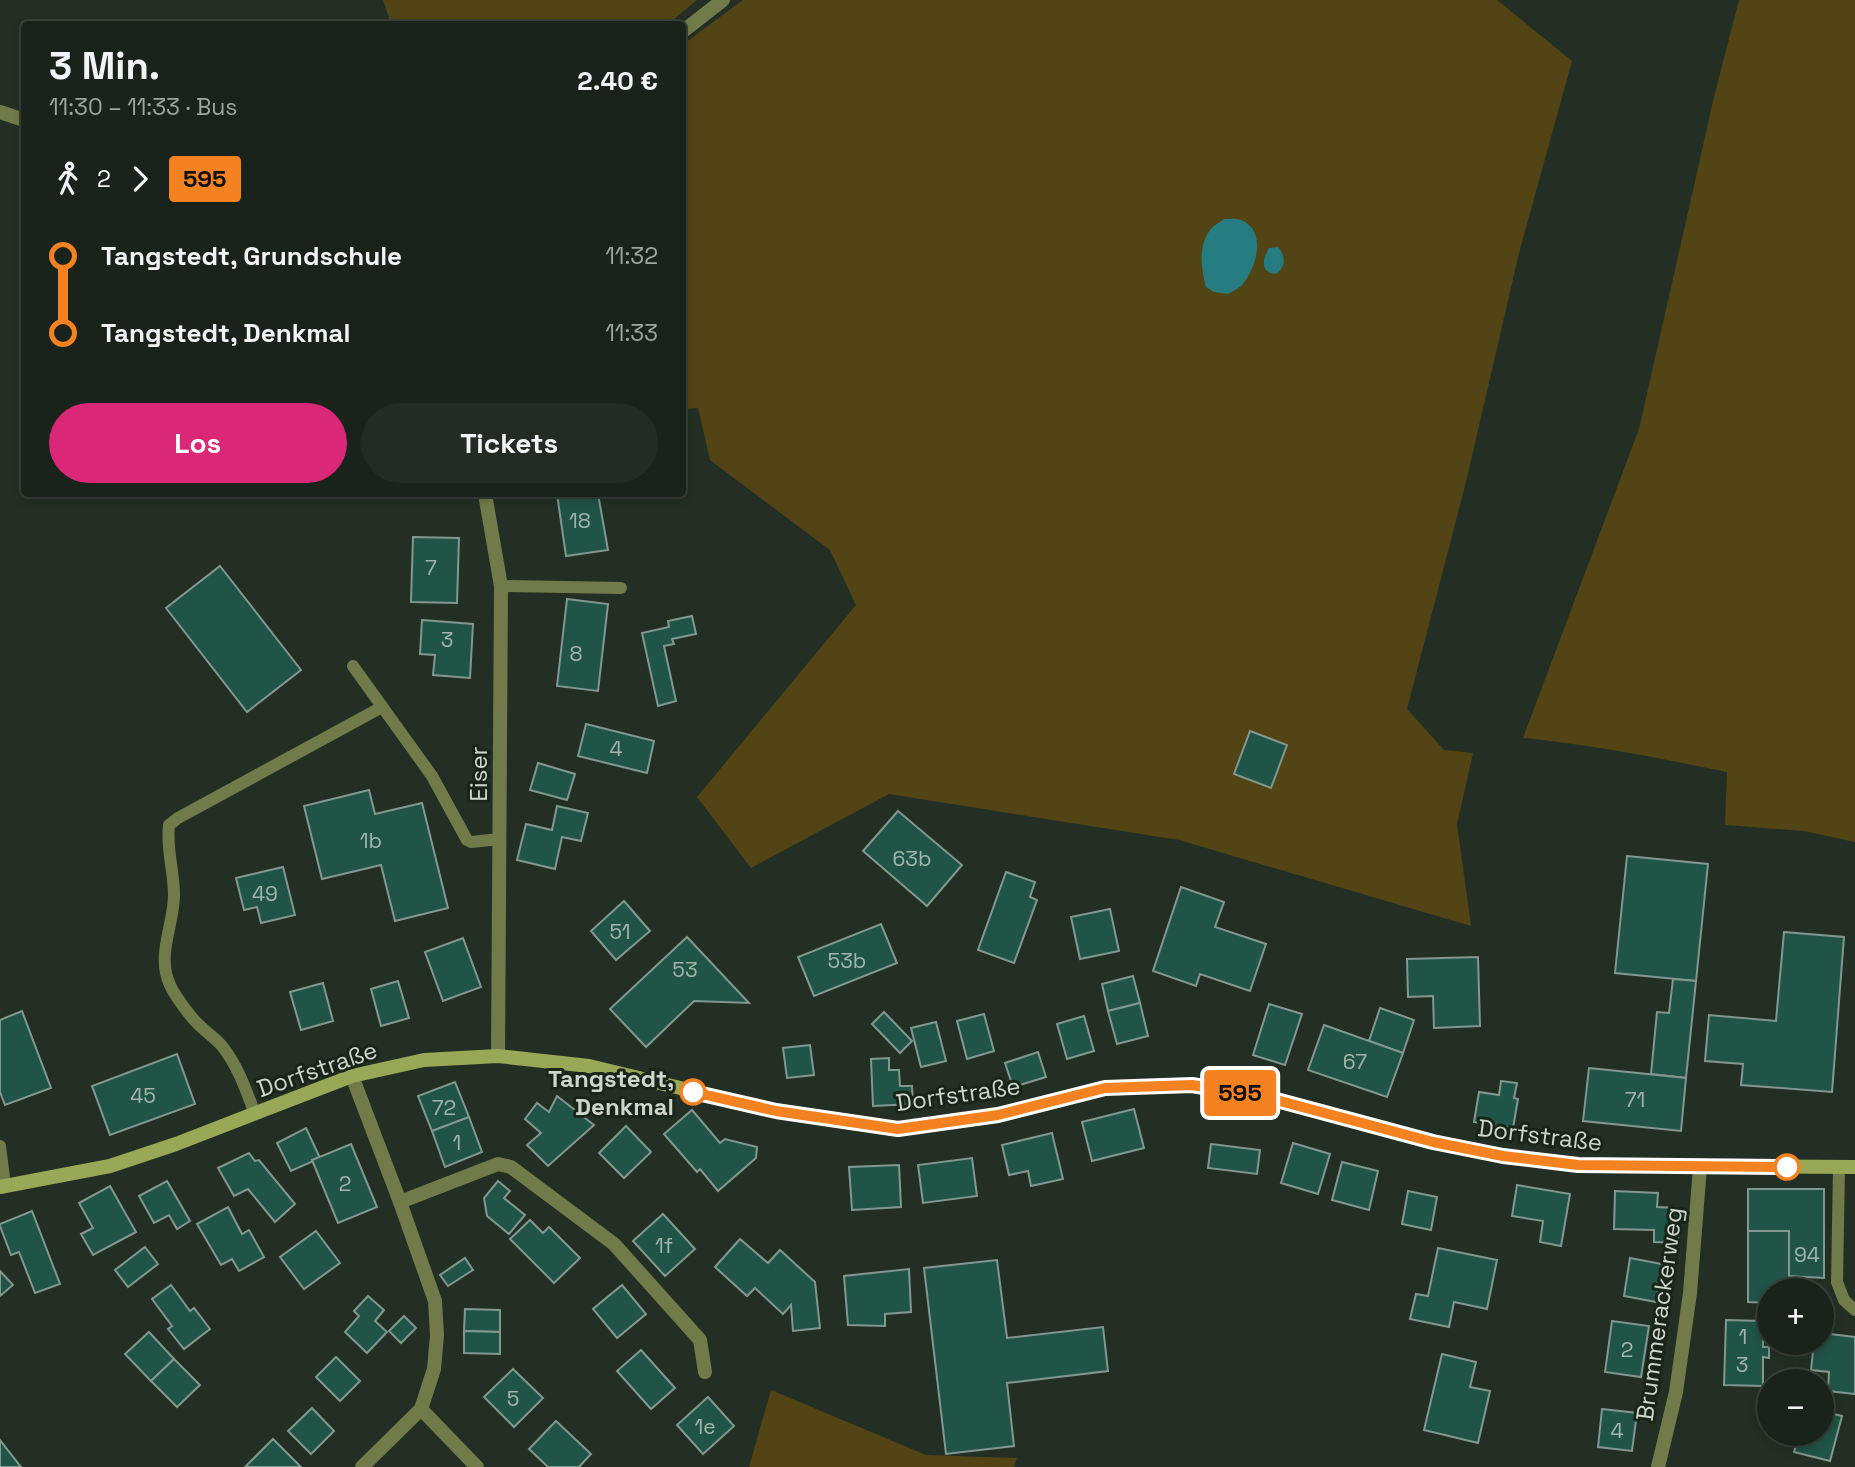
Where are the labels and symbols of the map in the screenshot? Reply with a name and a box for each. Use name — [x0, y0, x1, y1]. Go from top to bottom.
house number: 18 — [569, 507, 591, 534]
house number: 7 — [425, 554, 437, 581]
house number: 3 — [441, 626, 453, 653]
house number: 8 — [569, 640, 583, 667]
house number: 4 — [609, 735, 623, 762]
street label: Eiser — [463, 746, 494, 802]
house number: 1b — [360, 827, 382, 854]
house number: 63b — [892, 845, 932, 872]
house number: 49 — [252, 880, 278, 907]
house number: 51 — [609, 918, 631, 945]
house number: 53b — [828, 947, 866, 974]
house number: 53 — [672, 956, 698, 983]
street label: Dorfstraße — [253, 1034, 381, 1104]
house number: 67 — [1343, 1048, 1367, 1075]
place label: Tangstedt, Denkmal — [548, 1063, 674, 1122]
street label: Dorfstraße — [894, 1070, 1022, 1118]
line badge: 595 — [1200, 1070, 1280, 1116]
marker: Tangstedt, Denkmal — [680, 1079, 706, 1105]
house number: 45 — [130, 1082, 156, 1109]
house number: 71 — [1625, 1086, 1645, 1113]
house number: 72 — [432, 1094, 456, 1121]
street label: Dorfstraße — [1476, 1112, 1604, 1158]
house number: 1 — [453, 1129, 461, 1156]
unlabelled marker — [1774, 1154, 1800, 1180]
house number: 2 — [339, 1170, 351, 1197]
street label: Brummerackerweg — [1629, 1205, 1689, 1423]
house number: 1f — [655, 1232, 673, 1259]
house number: 94 — [1794, 1241, 1820, 1268]
house number: 1 — [1739, 1323, 1747, 1350]
house number: 2 — [1621, 1336, 1633, 1363]
house number: 3 — [1736, 1351, 1748, 1378]
house number: 5 — [507, 1385, 519, 1412]
house number: 1e — [694, 1413, 716, 1440]
house number: 4 — [1610, 1417, 1624, 1444]

